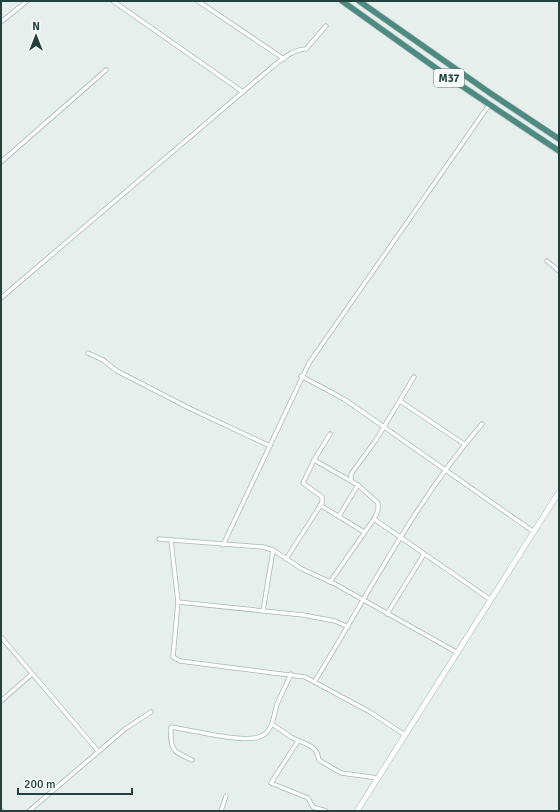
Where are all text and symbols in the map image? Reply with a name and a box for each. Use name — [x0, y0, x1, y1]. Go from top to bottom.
north arrow — [16, 16, 56, 56]
text: N — [32, 20, 40, 33]
road number: M37 — [434, 69, 464, 87]
scale bar — [18, 770, 132, 796]
text: 200 m — [24, 777, 56, 792]

